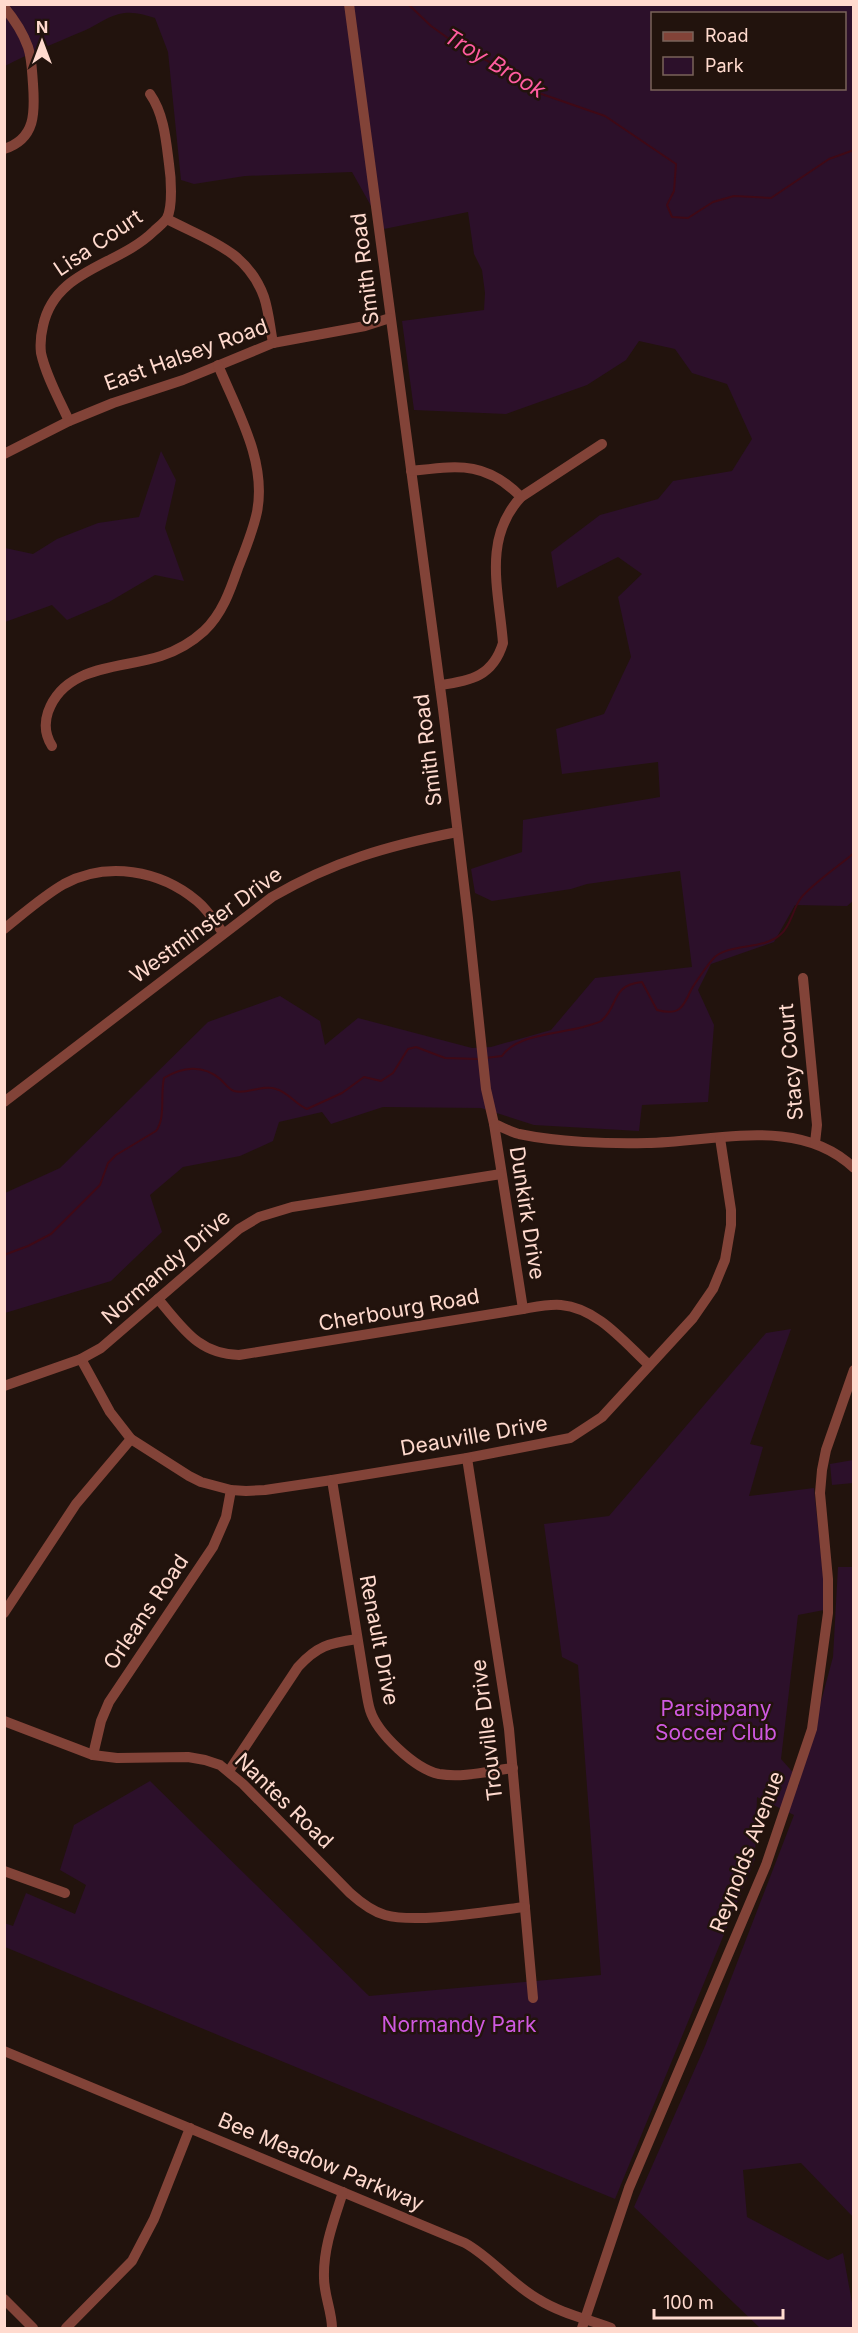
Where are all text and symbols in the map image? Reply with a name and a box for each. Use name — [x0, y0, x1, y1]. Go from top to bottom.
north arrow — [12, 12, 72, 72]
legend — [651, 12, 846, 90]
text: N — [36, 17, 48, 37]
water label: Troy Brook — [440, 23, 551, 104]
text: Road — [705, 25, 748, 46]
text: Park — [705, 55, 744, 76]
street label: Lisa Court — [49, 204, 147, 281]
street label: Smith Road — [345, 212, 384, 327]
street label: East Halsey Road — [101, 313, 271, 396]
street label: Smith Road — [408, 693, 447, 808]
street label: Westminster Drive — [125, 861, 287, 988]
street label: Stacy Court — [773, 1003, 808, 1121]
street label: Dunkirk Drive — [505, 1145, 550, 1281]
street label: Normandy Drive — [96, 1204, 235, 1329]
street label: Cherbourg Road — [316, 1283, 481, 1336]
street label: Deauville Drive — [398, 1410, 550, 1461]
street label: Orleans Road — [98, 1549, 193, 1674]
street label: Renault Drive — [355, 1573, 404, 1707]
street label: Trouville Drive — [465, 1658, 508, 1802]
park label: Parsippany Soccer Club — [655, 1696, 777, 1745]
street label: Nantes Road — [230, 1748, 339, 1854]
street label: Reynolds Avenue — [704, 1768, 789, 1936]
park label: Normandy Park — [382, 2012, 537, 2037]
street label: Bee Meadow Parkway — [215, 2107, 428, 2216]
scale bar — [654, 2282, 783, 2320]
text: 100 m — [663, 2292, 714, 2313]

